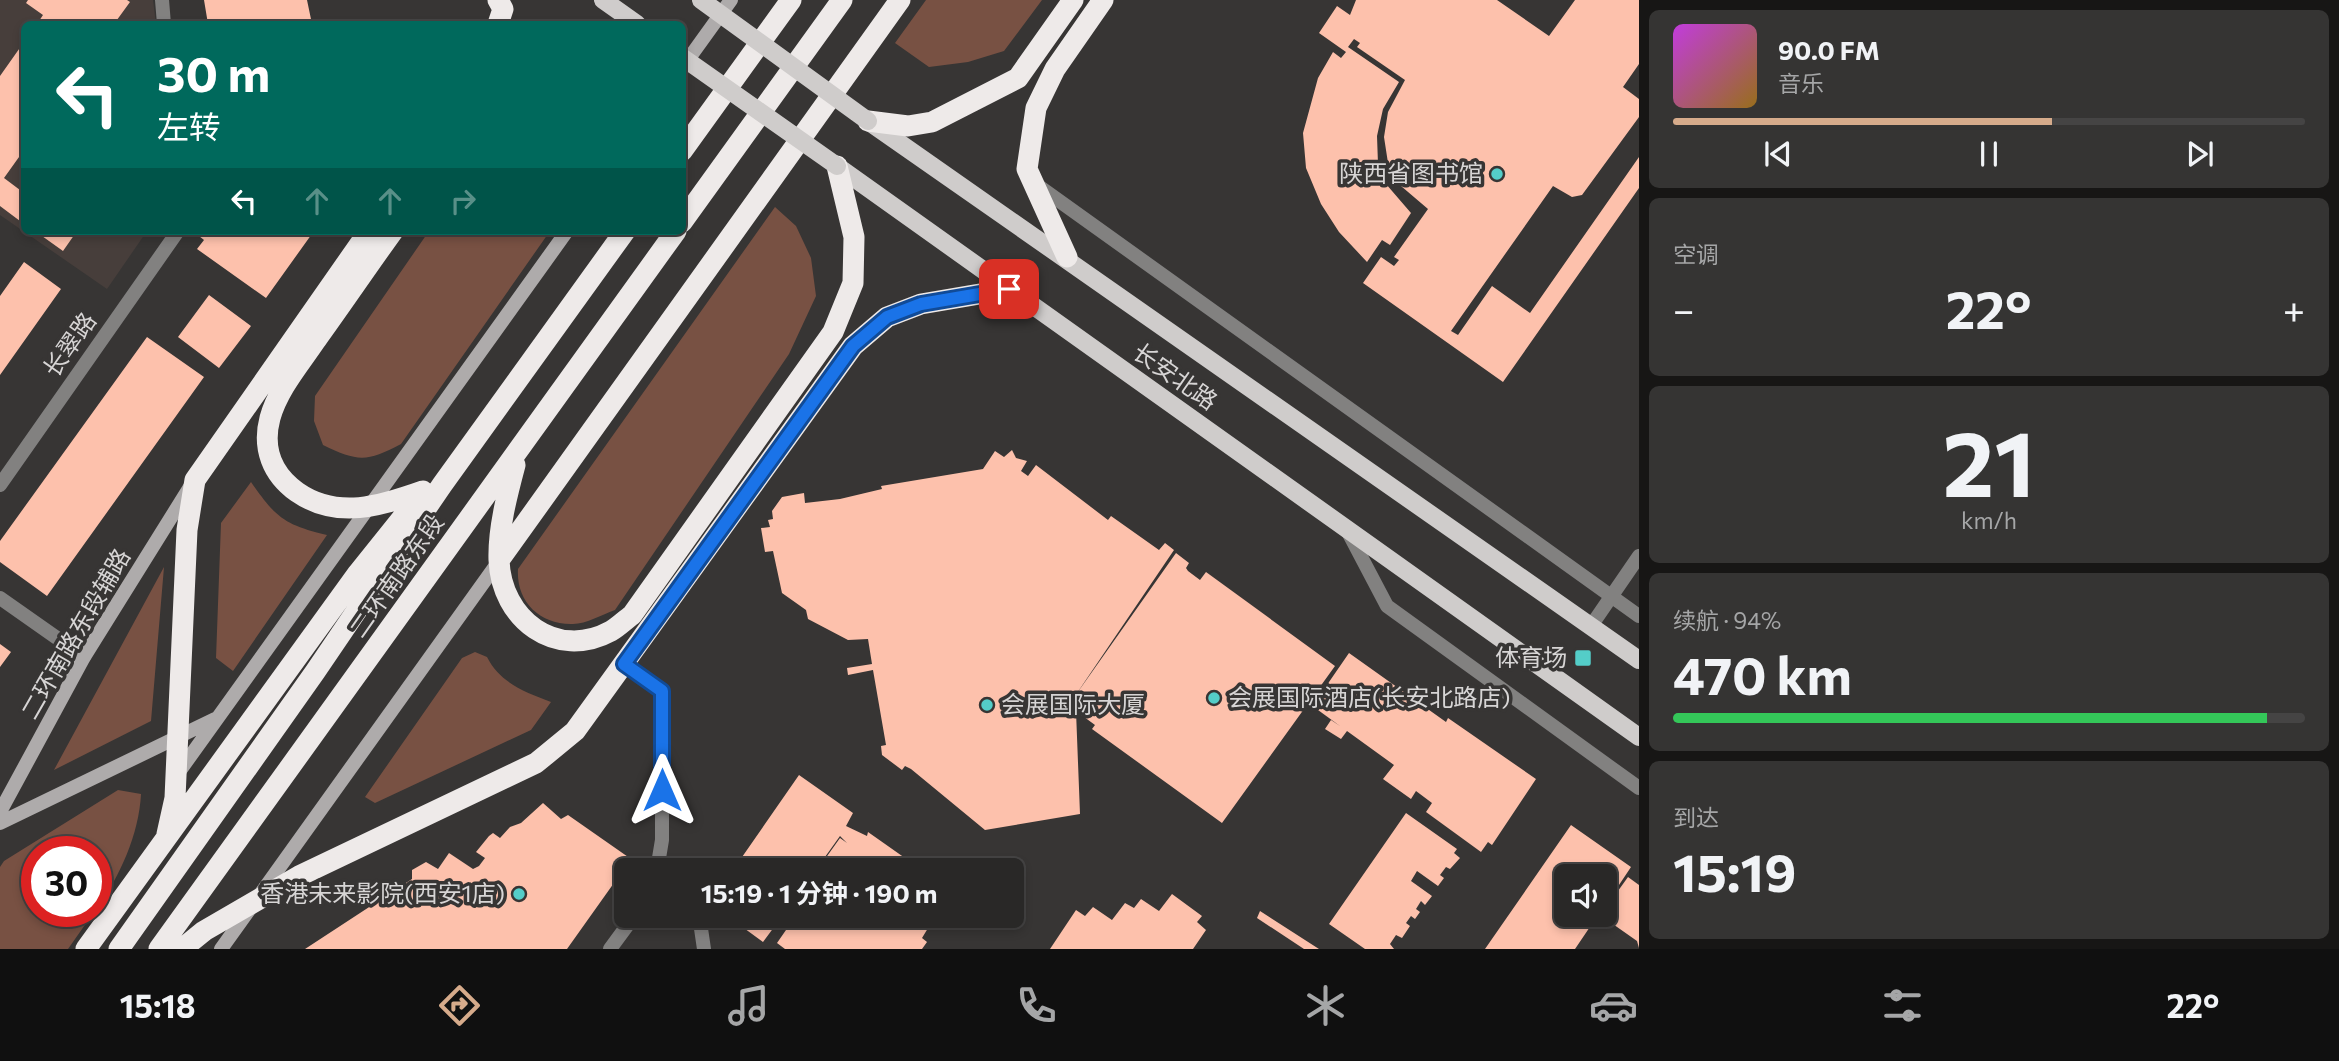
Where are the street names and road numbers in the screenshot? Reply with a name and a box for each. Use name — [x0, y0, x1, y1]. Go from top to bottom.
street label: 长翠路 — [36, 306, 101, 382]
street label: 长安北路 — [1128, 336, 1223, 415]
street label: 二环南路东段 — [343, 508, 449, 642]
street label: 二环南路东段辅路 — [14, 543, 135, 724]

